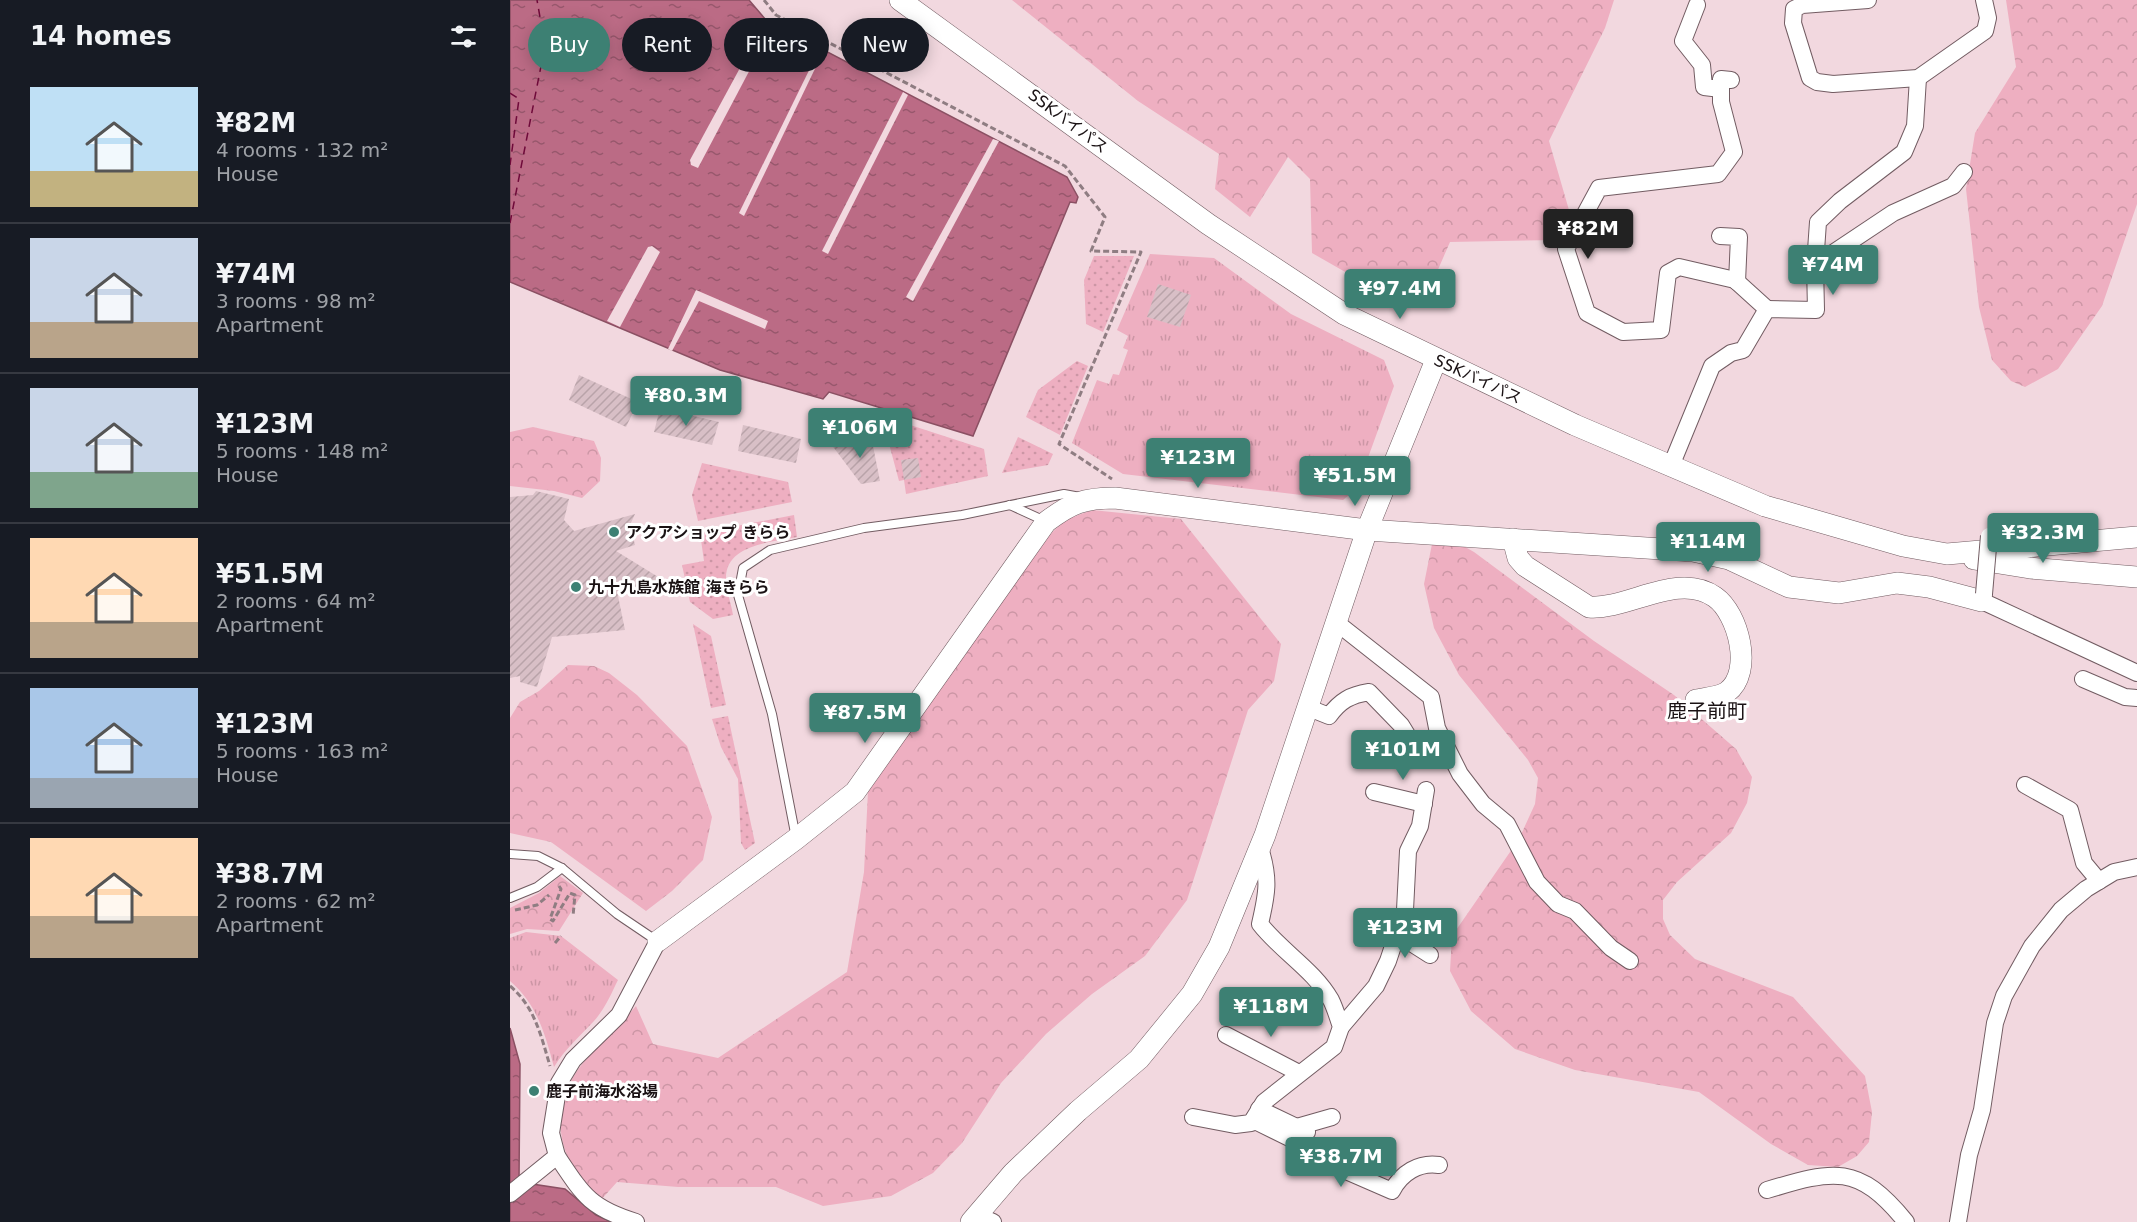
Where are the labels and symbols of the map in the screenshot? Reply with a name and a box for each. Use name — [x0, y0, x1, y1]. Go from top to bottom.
street label: SSKバイパス — [1025, 85, 1111, 157]
pin: ¥82M — [1552, 209, 1624, 260]
pin: ¥74M — [1797, 245, 1869, 296]
pin: ¥97.4M — [1351, 269, 1449, 320]
street label: SSKバイパス — [1431, 350, 1525, 408]
pin: ¥80.3M — [637, 376, 735, 427]
pin: ¥106M — [818, 408, 902, 459]
pin: ¥123M — [1156, 438, 1240, 489]
pin: ¥51.5M — [1306, 456, 1404, 507]
pin: ¥32.3M — [1994, 513, 2092, 564]
pin: ¥114M — [1666, 522, 1750, 573]
place label: アクアショップ きらら — [626, 523, 790, 542]
marker: アクアショップ きらら — [607, 525, 621, 539]
place label: 九十九島水族館 海きらら — [588, 578, 770, 597]
marker: 九十九島水族館 海きらら — [569, 580, 583, 594]
pin: ¥87.5M — [816, 693, 914, 744]
district label: 鹿子前町 — [1667, 699, 1747, 723]
pin: ¥101M — [1361, 730, 1445, 781]
pin: ¥123M — [1363, 908, 1447, 959]
pin: ¥118M — [1229, 987, 1313, 1038]
place label: 鹿子前海水浴場 — [546, 1082, 658, 1101]
marker: 鹿子前海水浴場 — [527, 1084, 541, 1098]
pin: ¥38.7M — [1292, 1137, 1390, 1188]

